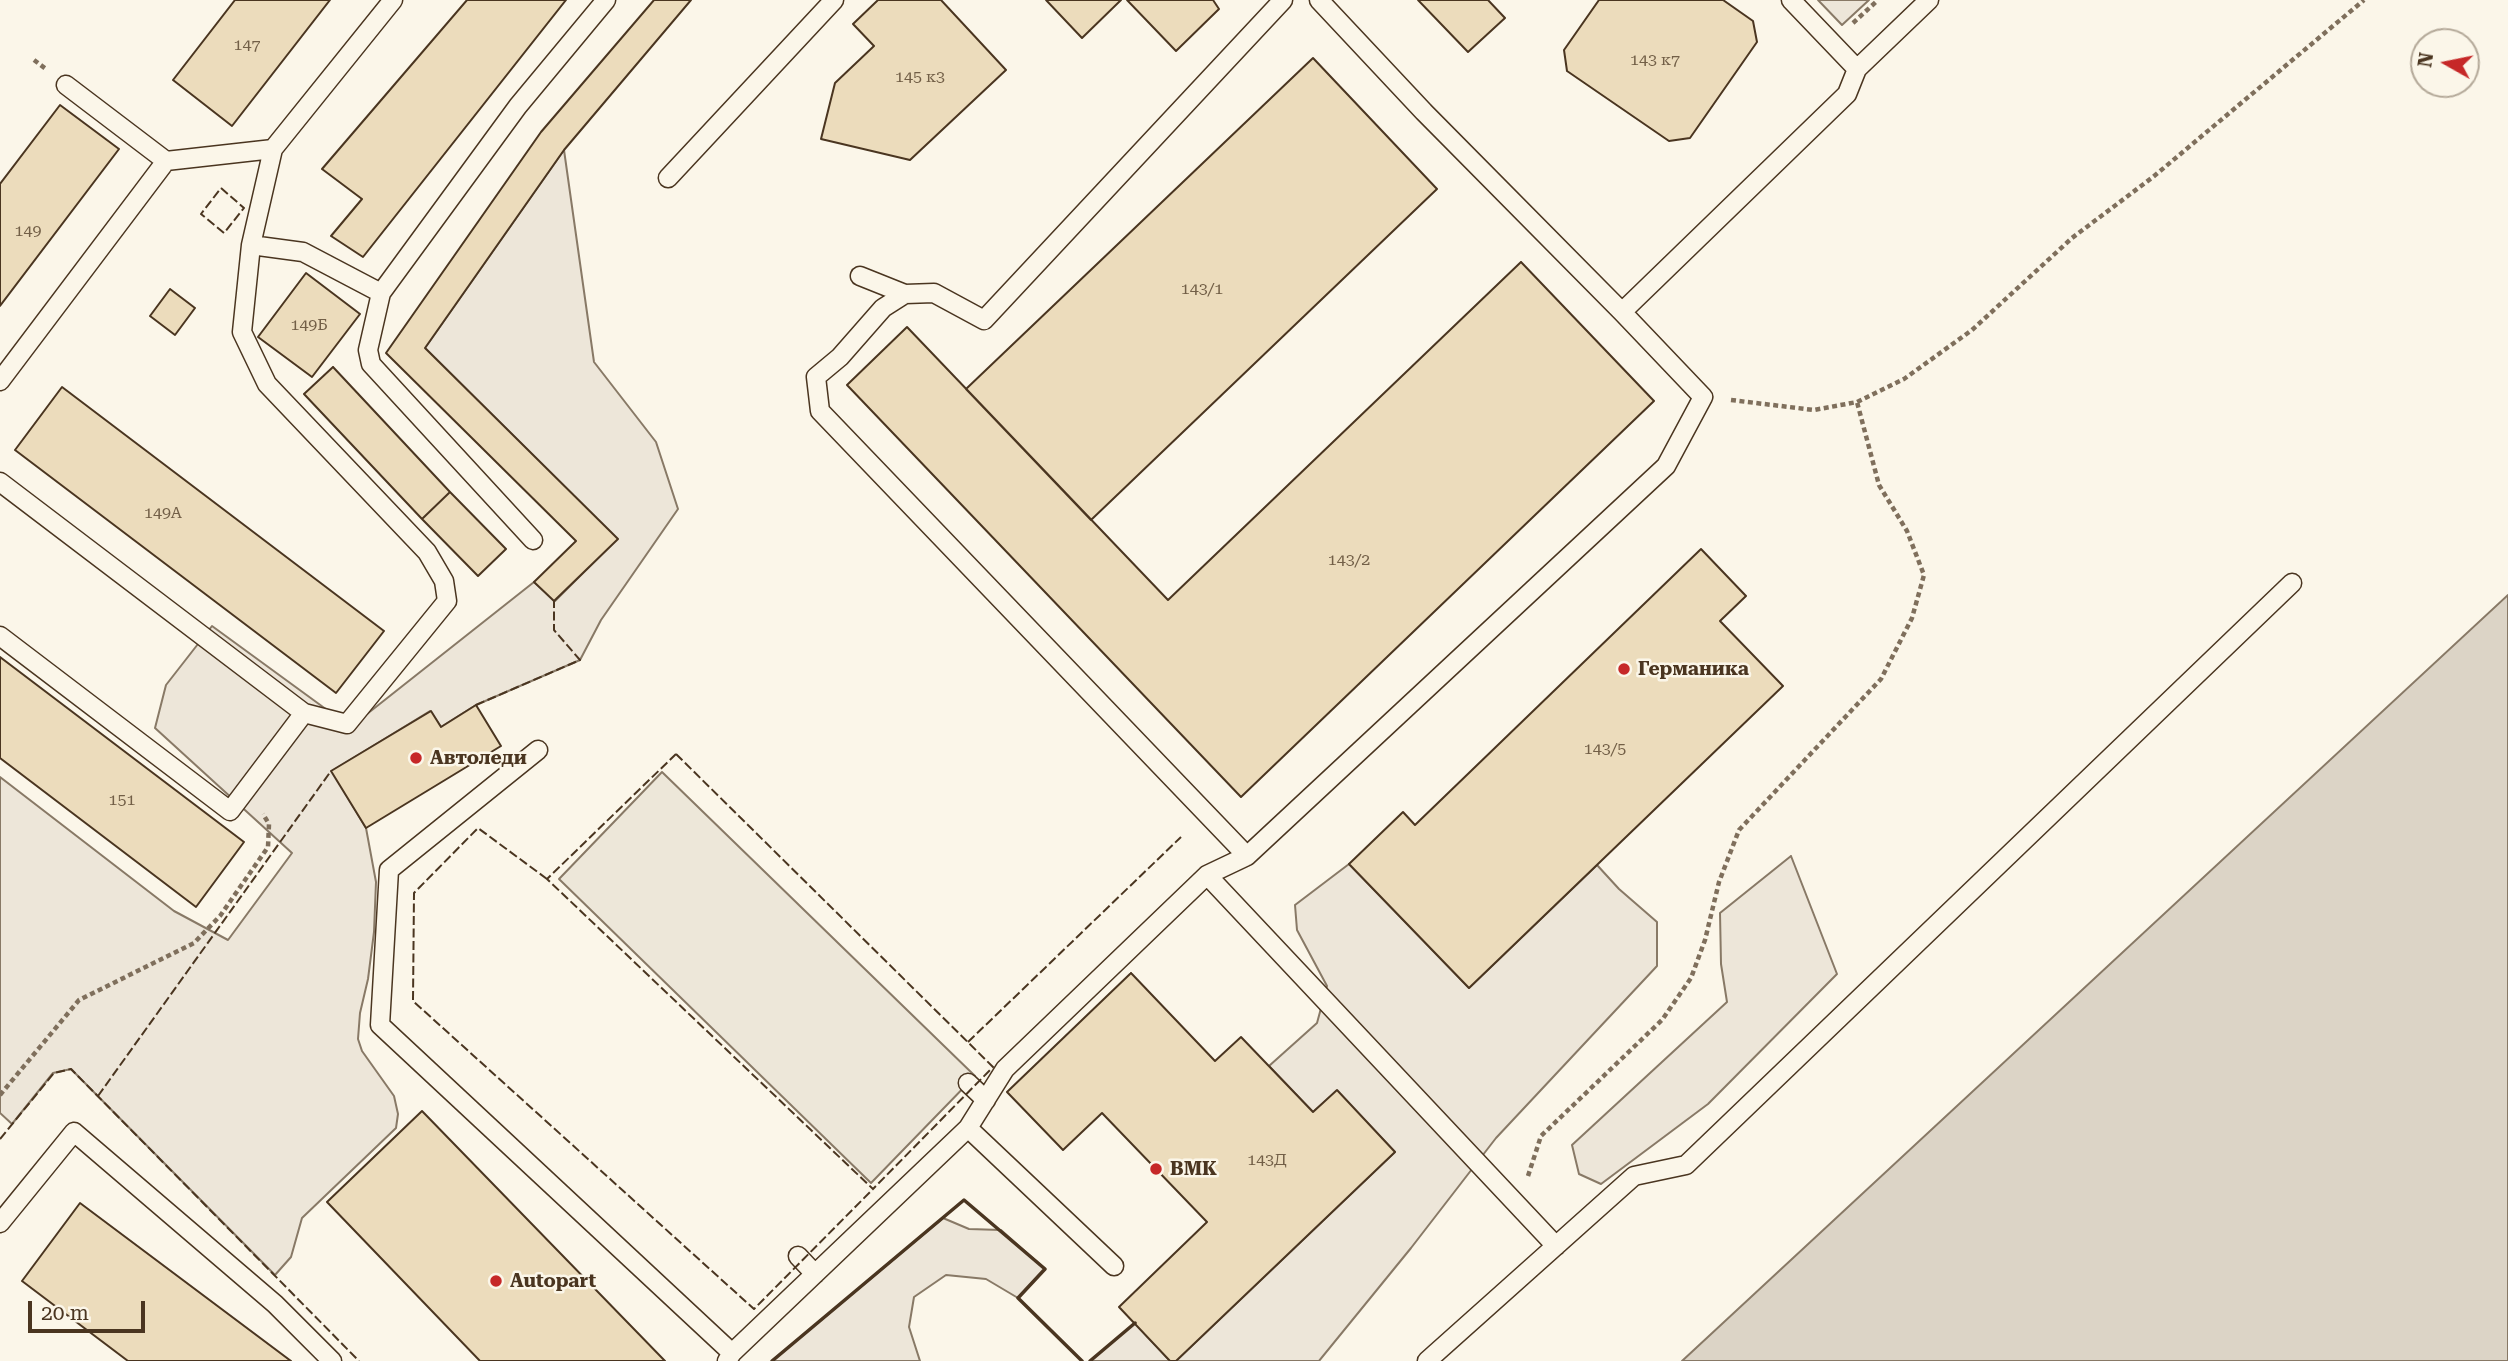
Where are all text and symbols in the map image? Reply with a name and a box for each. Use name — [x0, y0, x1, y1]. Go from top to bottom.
north arrow — [2410, 28, 2480, 98]
house number: 147 — [234, 35, 260, 55]
house number: 143 к7 — [1630, 50, 1680, 70]
text: N — [2413, 51, 2438, 69]
house number: 145 к3 — [895, 67, 945, 87]
house number: 149 — [15, 221, 41, 241]
house number: 143/1 — [1181, 279, 1223, 299]
house number: 149Б — [290, 315, 328, 335]
house number: 149А — [144, 503, 182, 523]
house number: 143/2 — [1328, 550, 1370, 570]
place label: Германика — [1638, 658, 1749, 680]
marker: Германика — [1616, 661, 1632, 677]
house number: 143/5 — [1584, 739, 1626, 759]
place label: Автоледи — [430, 747, 527, 769]
marker: Автоледи — [408, 750, 424, 766]
house number: 151 — [109, 790, 135, 810]
house number: 143Д — [1247, 1150, 1287, 1170]
place label: ВМК — [1170, 1158, 1217, 1180]
marker: ВМК — [1148, 1161, 1164, 1177]
place label: Autopart — [510, 1270, 596, 1292]
marker: Autopart — [488, 1273, 504, 1289]
scale bar — [32, 1288, 149, 1332]
text: 20 m — [41, 1301, 89, 1325]

